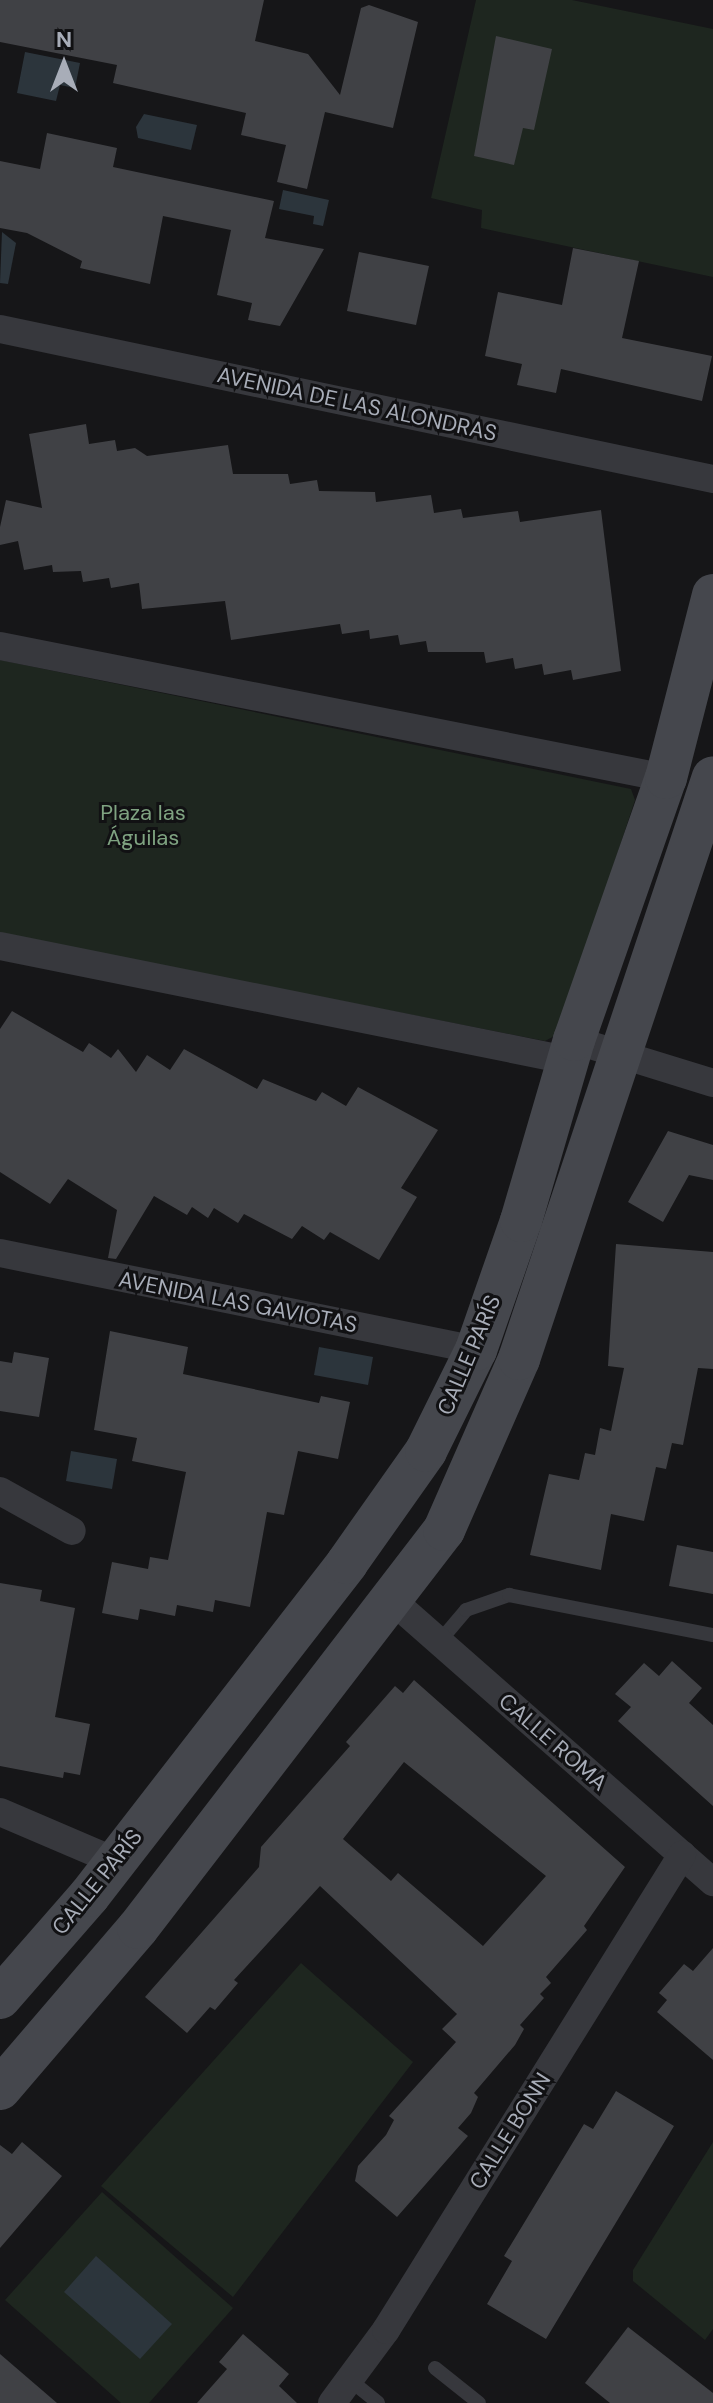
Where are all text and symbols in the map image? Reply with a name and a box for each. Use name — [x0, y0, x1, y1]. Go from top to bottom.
north arrow — [24, 24, 104, 104]
text: N — [56, 25, 72, 54]
street label: AVENIDA DE LAS ALONDRAS — [215, 361, 499, 447]
park label: Plaza las Águilas — [100, 799, 186, 850]
street label: AVENIDA LAS GAVIOTAS — [116, 1266, 360, 1338]
street label: CALLE PARÍS — [432, 1291, 506, 1419]
street label: CALLE ROMA — [494, 1688, 612, 1796]
street label: CALLE PARÍS — [47, 1824, 147, 1940]
street label: CALLE BONN — [464, 2068, 556, 2194]

